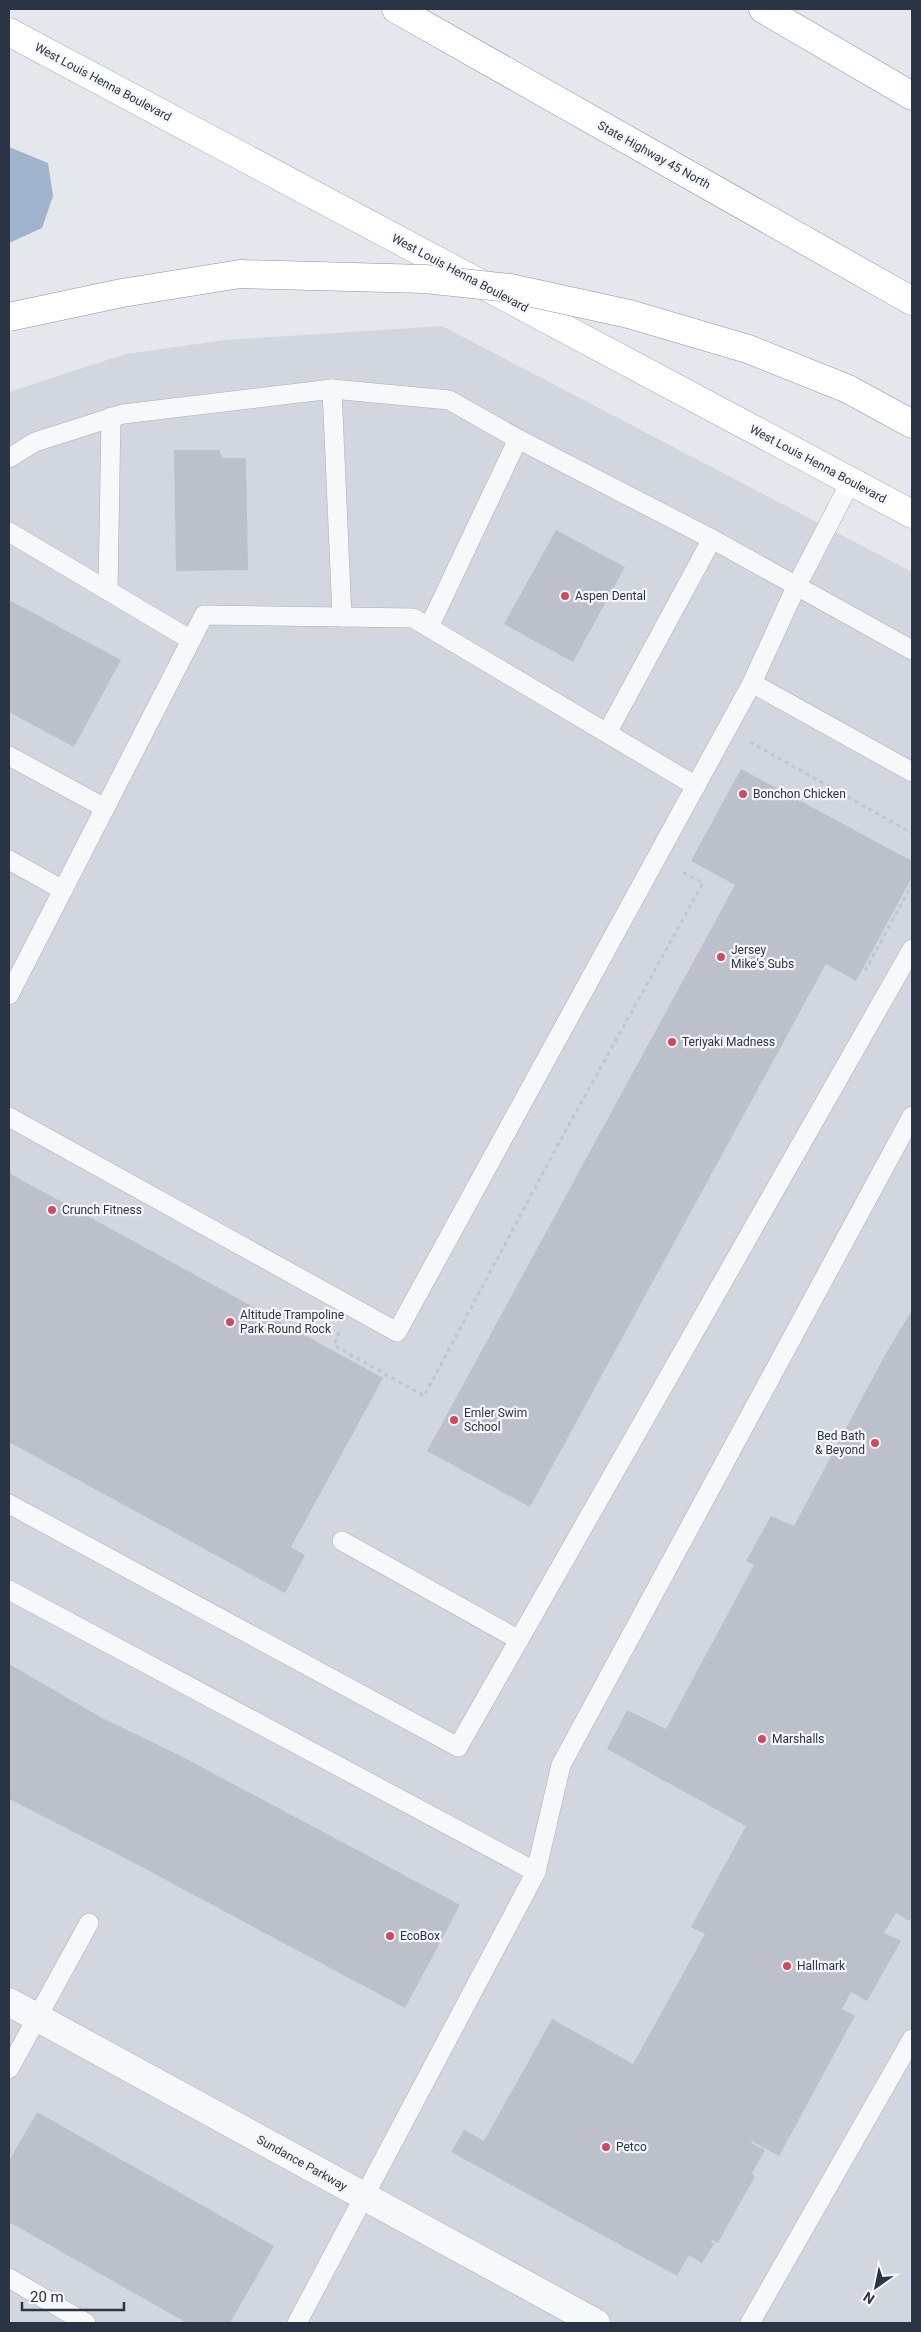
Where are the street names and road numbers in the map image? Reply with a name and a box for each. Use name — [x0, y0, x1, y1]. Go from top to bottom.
street label: West Louis Henna Boulevard — [32, 40, 174, 124]
street label: State Highway 45 North — [595, 118, 713, 192]
street label: West Louis Henna Boulevard — [389, 231, 531, 315]
street label: West Louis Henna Boulevard — [747, 422, 889, 506]
street label: Sundance Parkway — [254, 2132, 350, 2194]

